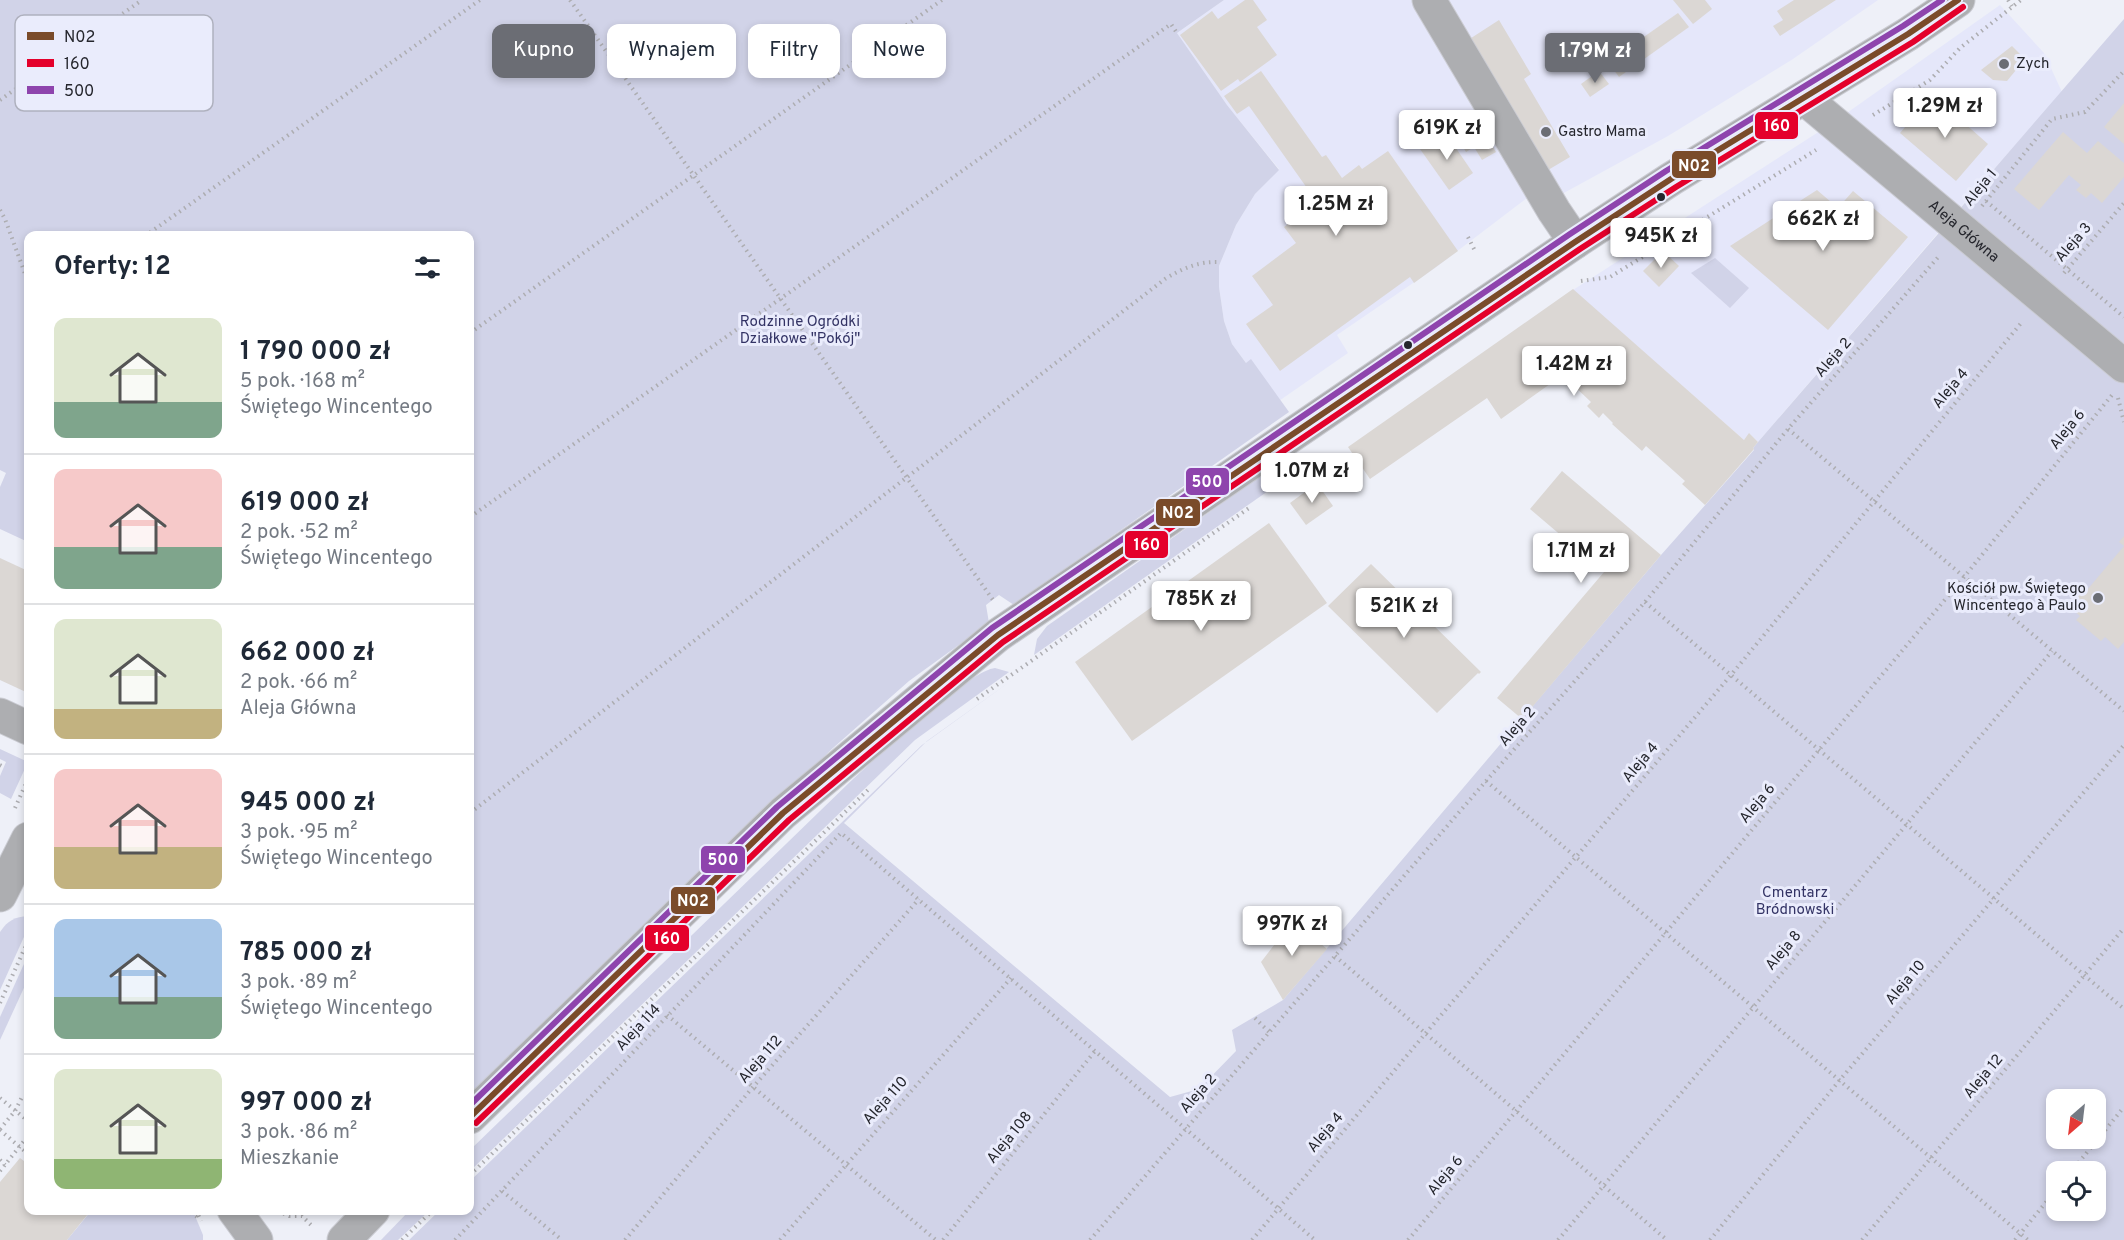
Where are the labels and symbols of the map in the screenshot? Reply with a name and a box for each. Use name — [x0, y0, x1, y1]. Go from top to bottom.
legend — [15, 15, 213, 111]
text: N02 — [64, 28, 95, 48]
pin: 1.79M zł — [1533, 33, 1657, 84]
text: 160 — [64, 55, 90, 75]
place label: Zych — [2016, 55, 2049, 74]
marker: Zych — [1997, 57, 2011, 71]
text: 500 — [64, 82, 94, 102]
pin: 1.29M zł — [1883, 88, 2007, 139]
pin: 619K zł — [1392, 110, 1502, 161]
line badge: 160 — [1754, 111, 1799, 140]
text: 160 — [1764, 117, 1790, 137]
place label: Gastro Mama — [1558, 123, 1646, 142]
marker: Gastro Mama — [1539, 125, 1553, 139]
line badge: N02 — [1671, 150, 1717, 179]
text: N02 — [1678, 157, 1710, 177]
street label: Aleja 1 — [1960, 165, 2002, 211]
pin: 1.25M zł — [1274, 186, 1398, 237]
unlabelled marker — [1655, 191, 1667, 203]
street label: Aleja Główna — [1924, 196, 2003, 267]
pin: 662K zł — [1768, 201, 1878, 252]
pin: 945K zł — [1606, 218, 1716, 269]
street label: Aleja 3 — [2052, 219, 2096, 267]
park label: Rodzinne Ogródki Działkowe "Pokój" — [740, 313, 860, 349]
street label: Aleja 2 — [1812, 334, 1856, 382]
unlabelled marker — [1402, 339, 1414, 351]
pin: 1.42M zł — [1512, 346, 1636, 397]
street label: Aleja 4 — [1929, 365, 1973, 413]
street label: Aleja 6 — [2046, 406, 2090, 454]
pin: 1.07M zł — [1250, 453, 1374, 504]
line badge: 500 — [1185, 467, 1230, 496]
text: 500 — [1192, 473, 1222, 493]
line badge: N02 — [1155, 498, 1201, 527]
text: N02 — [1162, 504, 1194, 524]
line badge: 160 — [1124, 530, 1169, 559]
pin: 1.71M zł — [1519, 533, 1643, 584]
text: 160 — [1134, 536, 1160, 556]
place label: Kościół pw. Świętego Wincentego à Paulo — [1947, 578, 2086, 616]
pin: 785K zł — [1146, 581, 1256, 632]
pin: 521K zł — [1349, 588, 1459, 639]
marker: Kościół pw. Świętego Wincentego à Paulo — [2091, 591, 2105, 605]
street label: Aleja 2 — [1496, 703, 1540, 751]
street label: Aleja 4 — [1619, 739, 1663, 787]
street label: Aleja 6 — [1736, 780, 1780, 828]
line badge: 500 — [700, 845, 746, 874]
text: 500 — [708, 851, 738, 871]
park label: Cmentarz Bródnowski — [1756, 884, 1834, 920]
line badge: N02 — [670, 886, 716, 915]
text: N02 — [677, 892, 709, 912]
pin: 997K zł — [1237, 906, 1347, 957]
line badge: 160 — [644, 924, 690, 952]
street label: Aleja 8 — [1762, 927, 1806, 975]
text: 160 — [654, 930, 680, 950]
street label: Aleja 10 — [1882, 957, 1930, 1009]
street label: Aleja 114 — [612, 1000, 666, 1056]
street label: Aleja 112 — [735, 1032, 787, 1088]
street label: Aleja 12 — [1960, 1051, 2008, 1103]
street label: Aleja 2 — [1177, 1070, 1221, 1118]
street label: Aleja 110 — [859, 1073, 913, 1129]
north arrow — [2046, 1089, 2106, 1149]
street label: Aleja 108 — [983, 1108, 1037, 1168]
street label: Aleja 4 — [1304, 1109, 1348, 1157]
street label: Aleja 6 — [1424, 1152, 1468, 1200]

